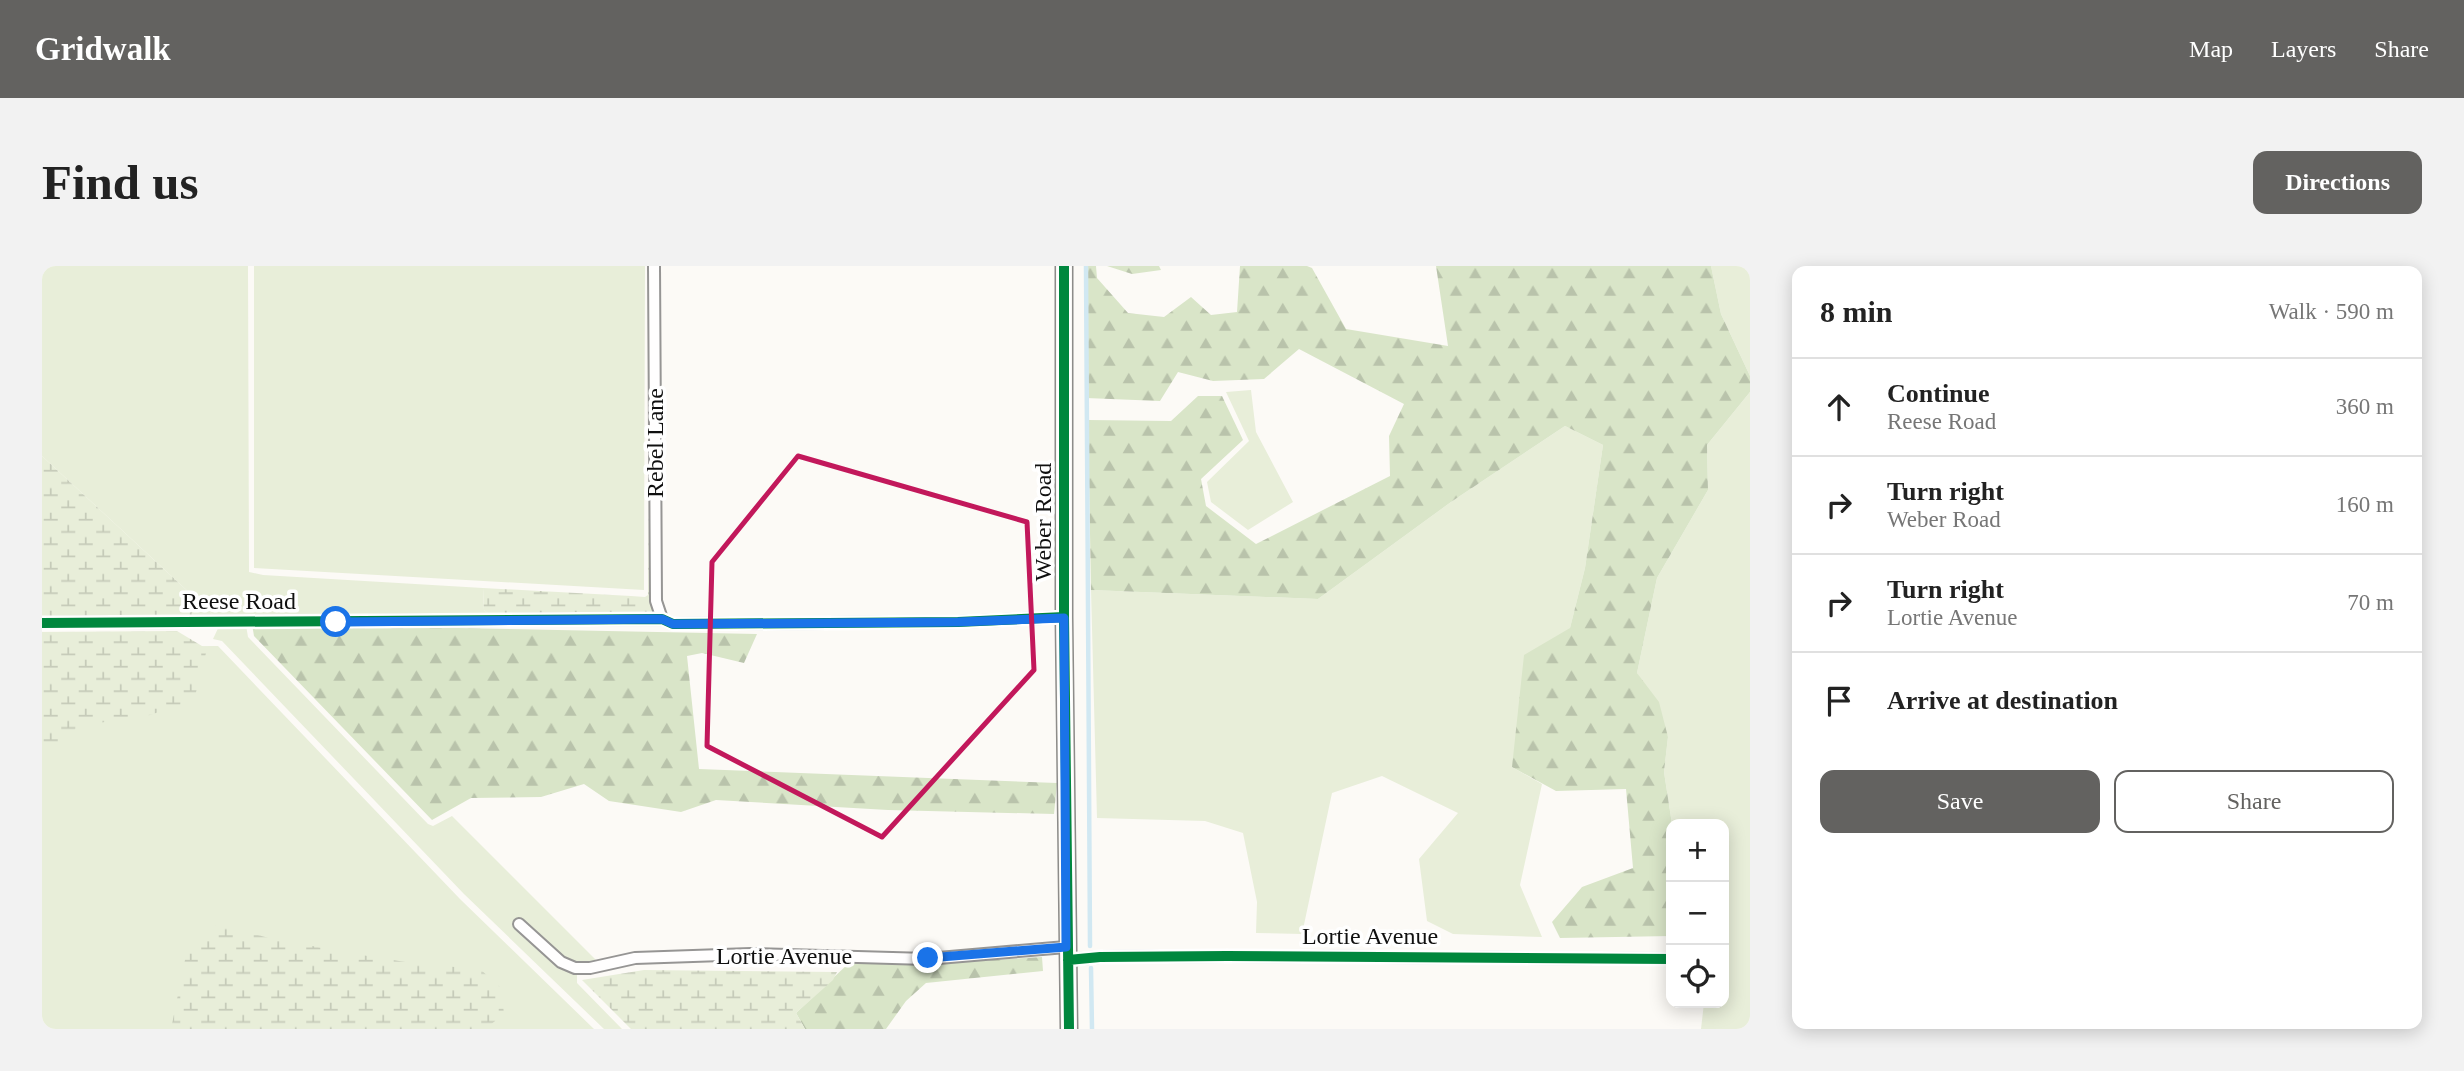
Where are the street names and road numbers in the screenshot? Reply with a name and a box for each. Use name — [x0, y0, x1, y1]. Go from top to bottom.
street label: Rebel Lane — [642, 388, 668, 498]
street label: Weber Road — [1030, 463, 1056, 581]
street label: Reese Road — [182, 588, 296, 614]
street label: Lortie Avenue — [1302, 923, 1438, 949]
street label: Lortie Avenue — [716, 943, 852, 969]

